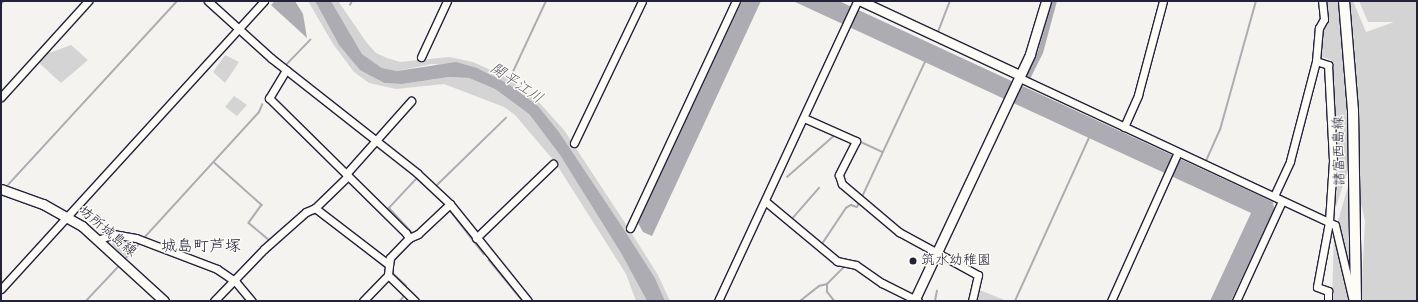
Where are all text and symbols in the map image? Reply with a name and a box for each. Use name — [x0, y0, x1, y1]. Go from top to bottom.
water label: 開平江川 — [486, 60, 546, 108]
street label: 諸富西島線 — [1331, 116, 1349, 186]
street label: 坊所城島線 — [75, 203, 139, 261]
district label: 城島町芦塚 — [161, 237, 241, 257]
place label: 筑水幼稚園 — [921, 253, 991, 269]
marker: 筑水幼稚園 — [908, 256, 918, 266]

